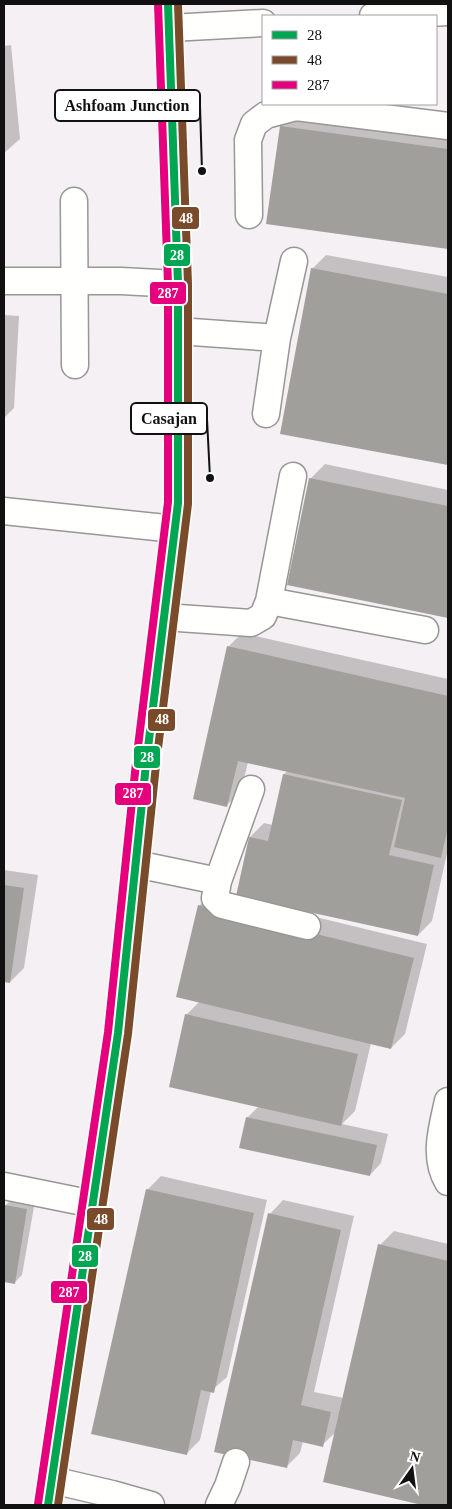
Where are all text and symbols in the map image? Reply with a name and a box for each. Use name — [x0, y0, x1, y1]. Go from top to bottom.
legend — [262, 15, 437, 105]
text: 28 — [307, 27, 322, 43]
text: 48 — [307, 52, 322, 68]
text: 287 — [307, 77, 330, 93]
callout: Ashfoam Junction — [55, 90, 200, 121]
text: Ashfoam Junction — [65, 97, 190, 114]
line badge: 48 — [171, 206, 200, 230]
text: 48 — [179, 211, 193, 226]
line badge: 28 — [163, 243, 191, 267]
text: 28 — [170, 248, 184, 263]
line badge: 287 — [149, 281, 187, 305]
text: 287 — [158, 286, 179, 301]
callout: Casajan — [131, 403, 207, 434]
text: Casajan — [141, 410, 197, 428]
line badge: 48 — [147, 708, 176, 732]
text: 48 — [155, 712, 169, 727]
line badge: 28 — [133, 745, 161, 769]
text: 28 — [140, 750, 154, 765]
line badge: 287 — [114, 782, 152, 806]
text: 287 — [123, 786, 144, 801]
line badge: 48 — [86, 1207, 115, 1231]
text: 48 — [94, 1212, 108, 1227]
line badge: 28 — [71, 1244, 99, 1268]
text: 28 — [78, 1249, 92, 1264]
line badge: 287 — [50, 1280, 88, 1304]
text: 287 — [59, 1285, 80, 1300]
north arrow — [387, 1444, 437, 1494]
text: N — [408, 1448, 422, 1465]

